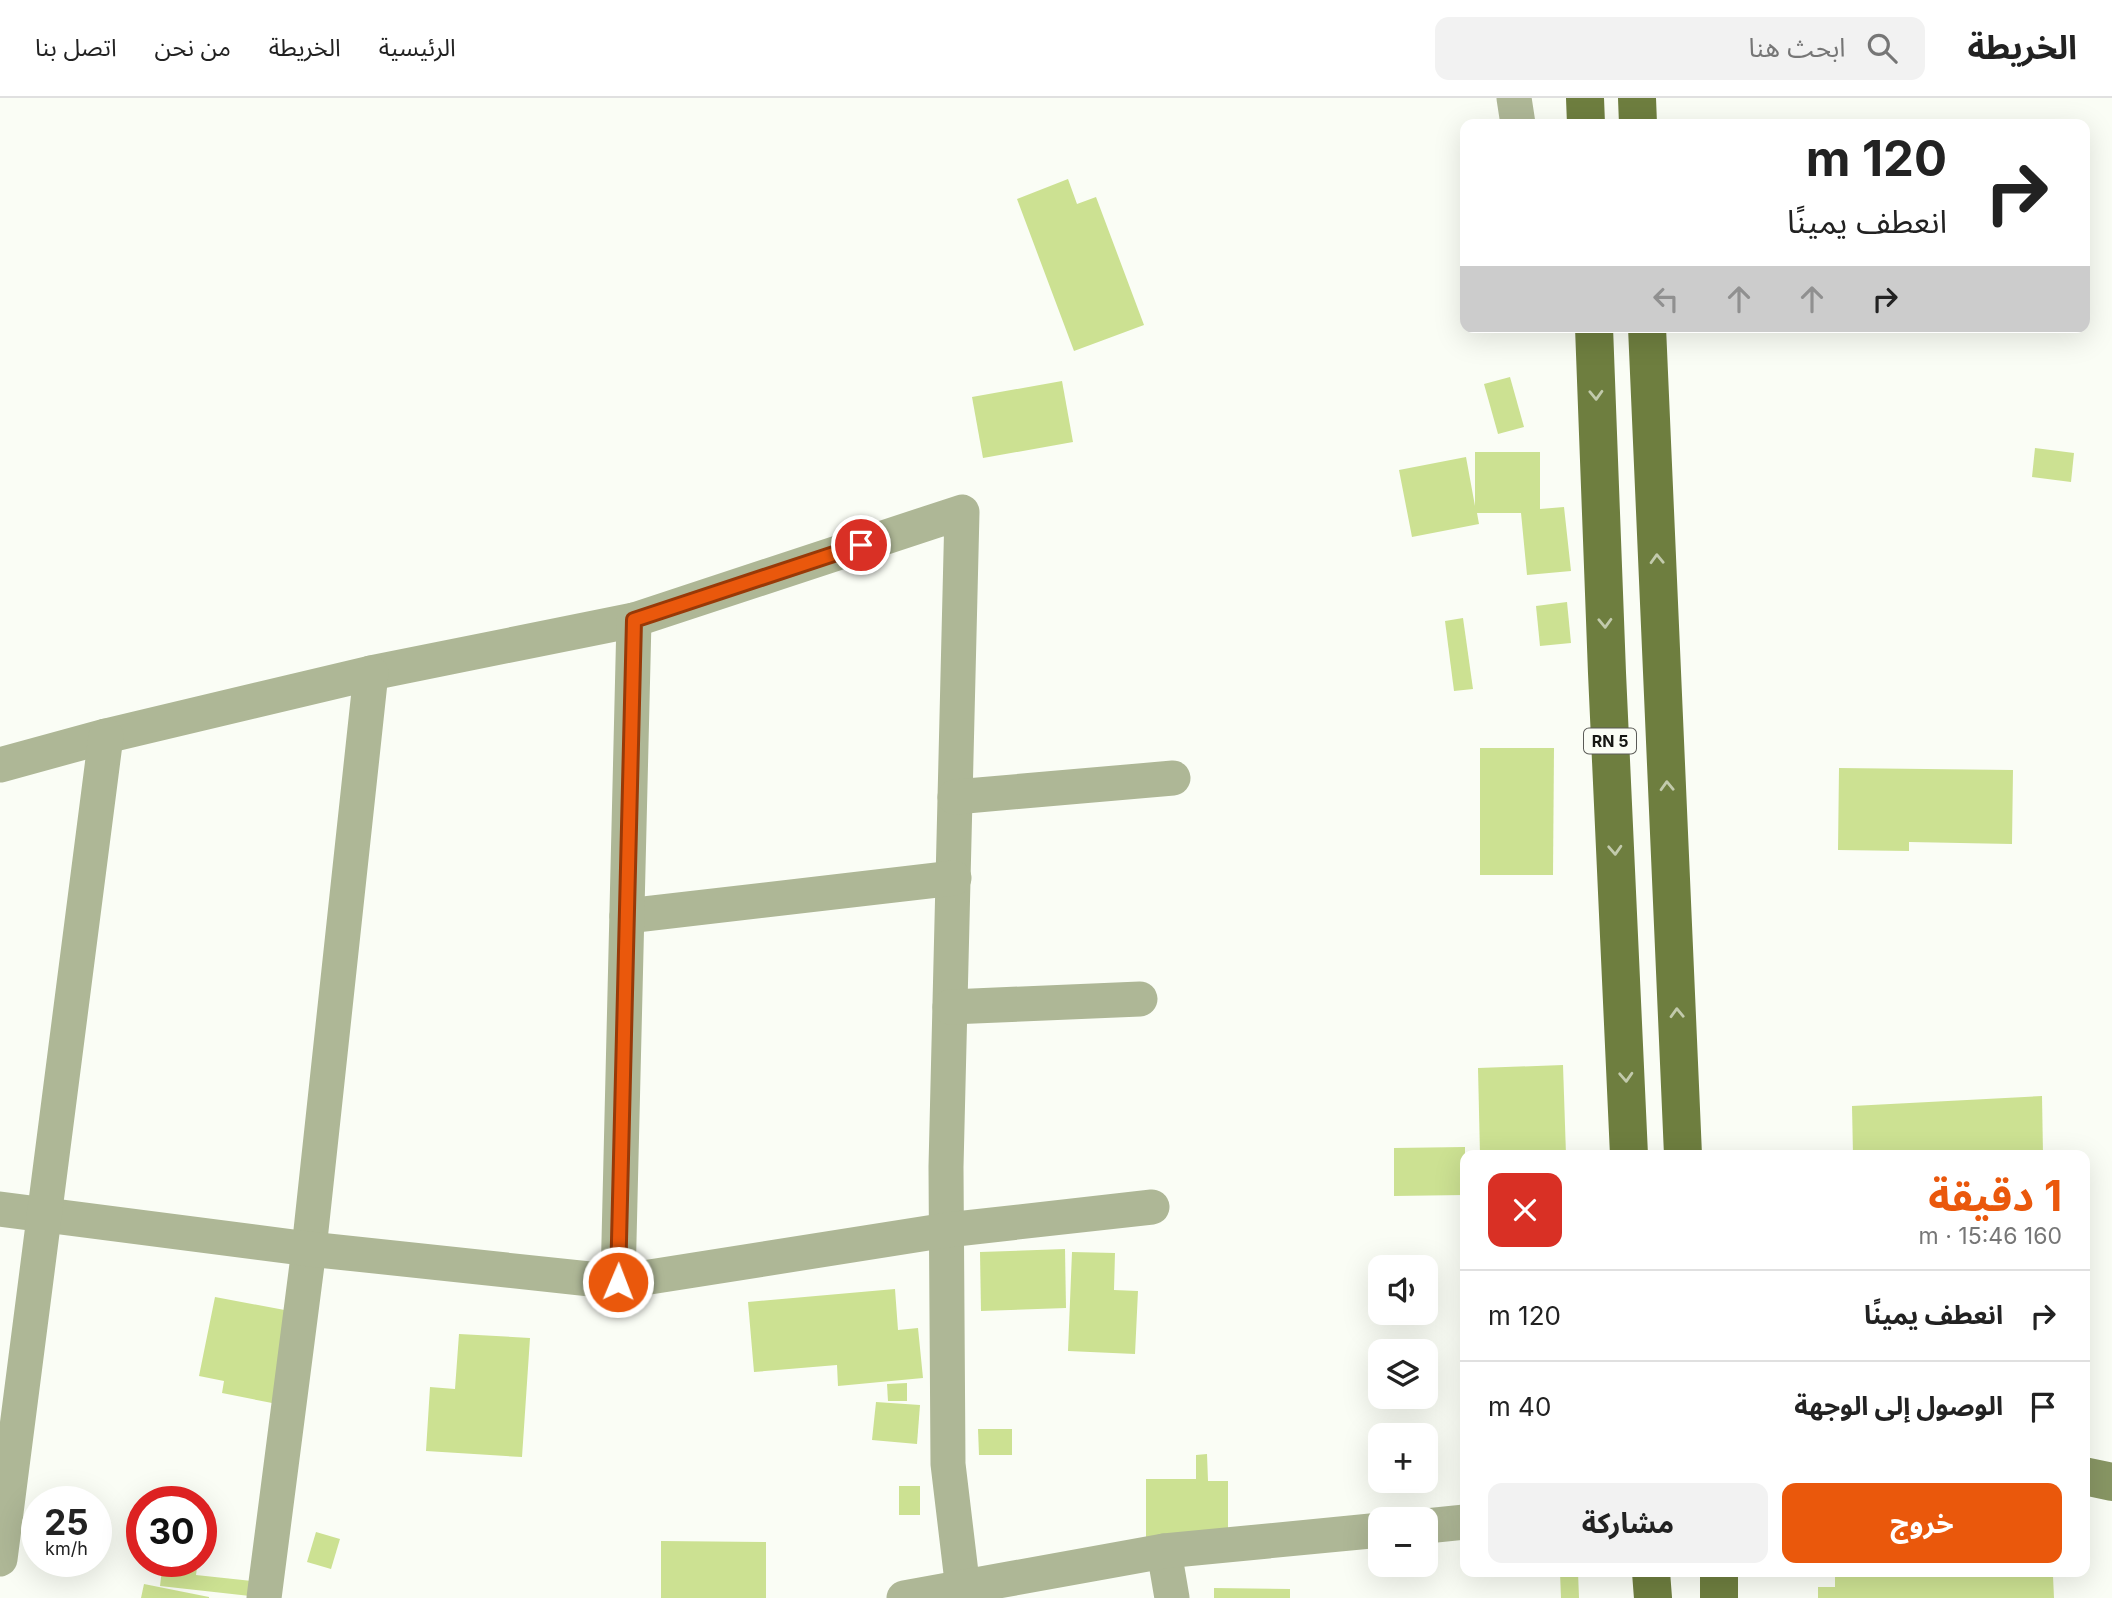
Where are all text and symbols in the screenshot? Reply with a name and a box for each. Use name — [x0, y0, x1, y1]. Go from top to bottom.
search box — [1435, 17, 1925, 80]
text: الخريطة — [1967, 27, 2077, 67]
icon: search — [1863, 29, 1901, 67]
text: ابحث هنا — [1749, 32, 1845, 63]
text: اتصل بنا — [35, 33, 117, 62]
text: من نحن — [155, 33, 231, 62]
text: الخريطة — [269, 33, 341, 62]
text: الرئيسية — [379, 33, 456, 62]
text: 120 m — [1806, 129, 1947, 188]
icon: right — [1971, 147, 2062, 238]
text: انعطف يمينًا — [1787, 202, 1947, 241]
icon: left — [1647, 280, 1685, 318]
icon: ahead — [1720, 280, 1758, 318]
icon: ahead — [1793, 280, 1831, 318]
icon: right — [1866, 280, 1904, 318]
one-way arrow — [1589, 390, 1604, 401]
pin — [831, 515, 891, 575]
icon: arrive — [842, 526, 880, 564]
one-way arrow — [1650, 553, 1665, 564]
one-way arrow — [1597, 618, 1612, 629]
road number: RN 5 — [1584, 728, 1636, 754]
one-way arrow — [1660, 780, 1675, 791]
one-way arrow — [1607, 845, 1622, 856]
one-way arrow — [1669, 1008, 1684, 1019]
one-way arrow — [1618, 1072, 1633, 1083]
text: 1 دقيقة — [1928, 1170, 2062, 1221]
button: close — [1488, 1173, 1562, 1247]
text: 160 m · 15:46 — [1919, 1222, 2062, 1250]
position arrow — [581, 1245, 655, 1319]
map controls — [1368, 1255, 1438, 1577]
button: sound — [1368, 1255, 1438, 1325]
icon: right — [2024, 1297, 2062, 1335]
text: انعطف يمينًا — [1864, 1299, 2003, 1330]
text: 120 m — [1488, 1300, 1561, 1331]
button: layers — [1368, 1339, 1438, 1409]
icon: arrive — [2024, 1388, 2062, 1426]
text: الوصول إلى الوجهة — [1794, 1390, 2003, 1421]
text: 40 m — [1488, 1391, 1551, 1422]
button: + — [1368, 1423, 1438, 1493]
button: مشاركة — [1488, 1483, 1768, 1563]
button: خروج — [1782, 1483, 2062, 1563]
speed limit sign: 30 — [126, 1486, 217, 1577]
text: 25 — [44, 1501, 89, 1543]
button: − — [1368, 1507, 1438, 1577]
text: km/h — [45, 1538, 88, 1559]

